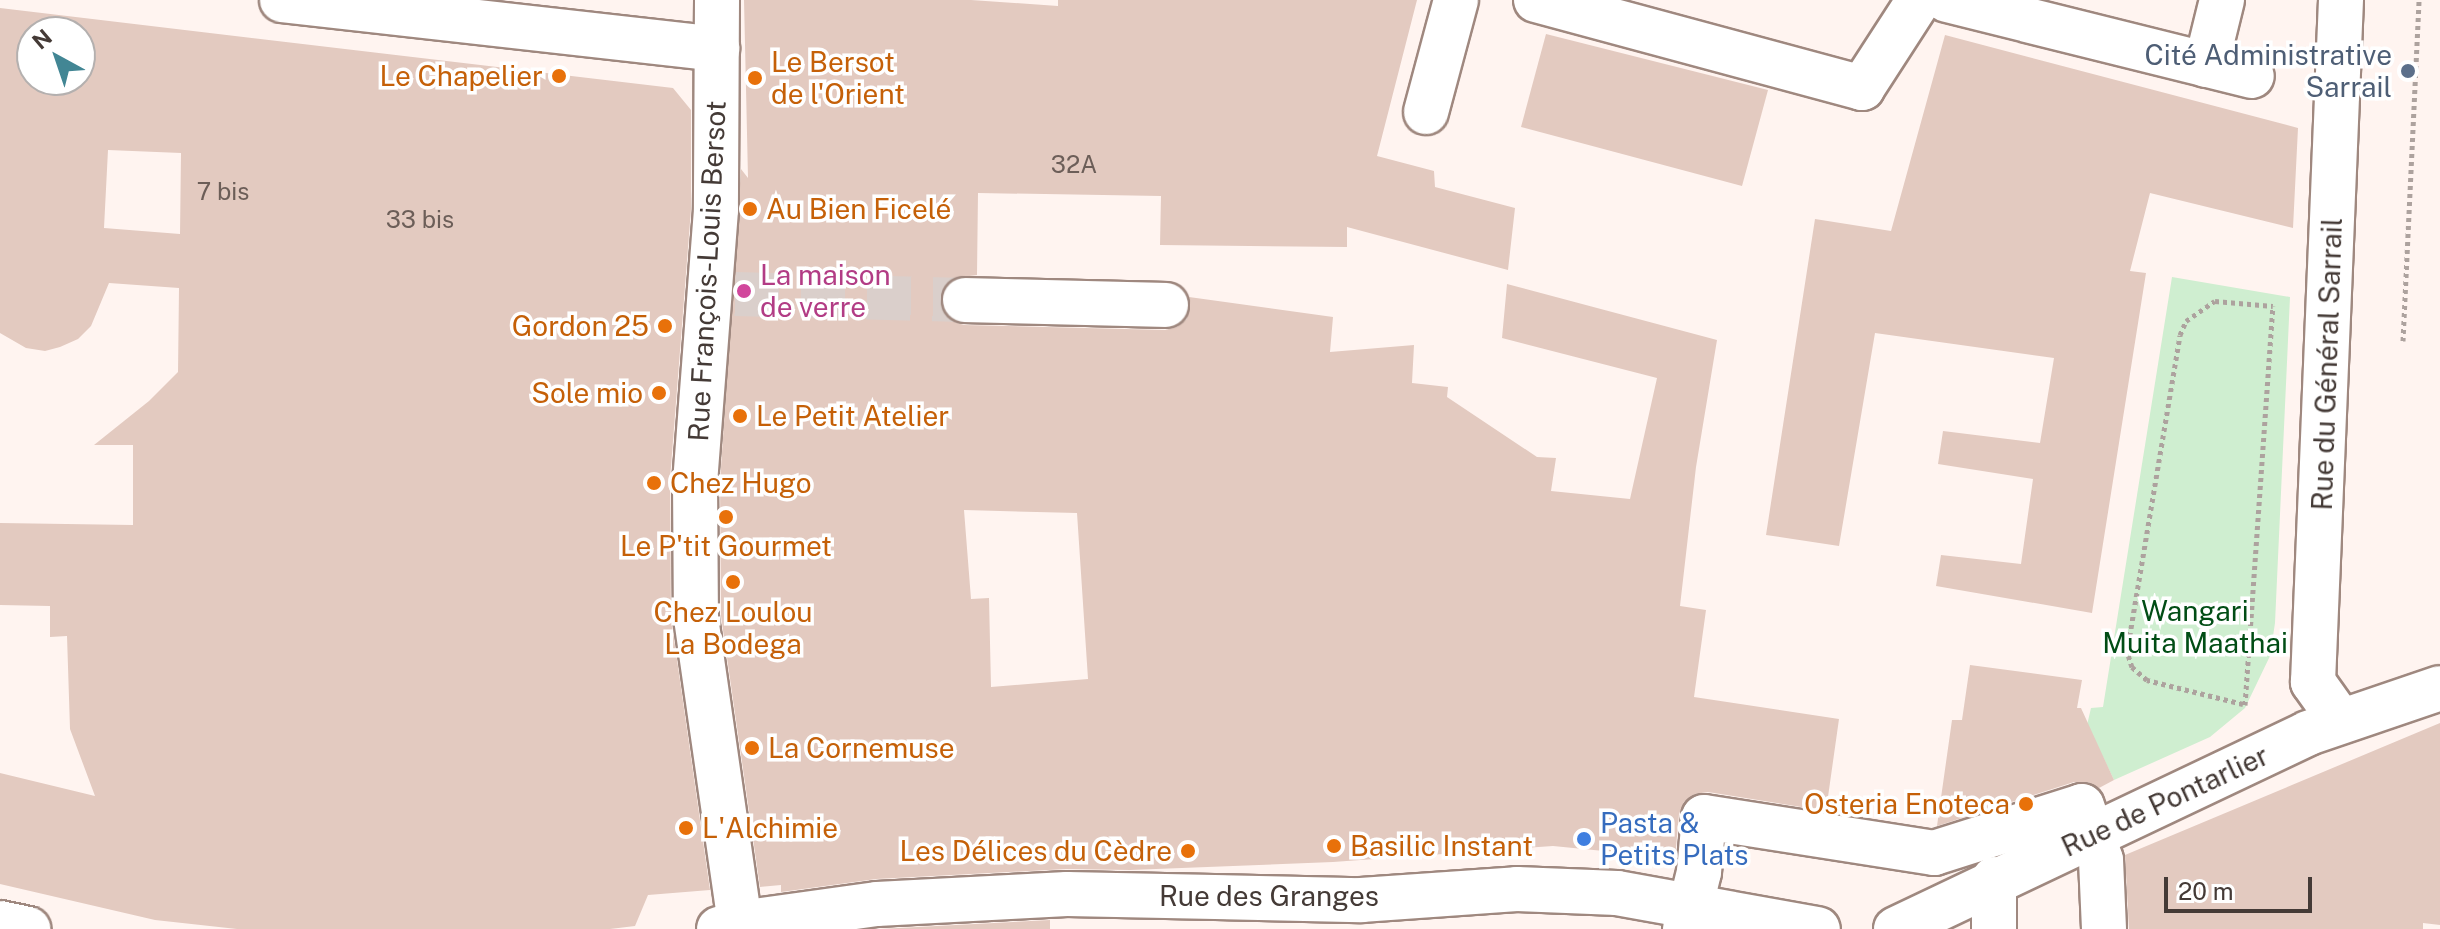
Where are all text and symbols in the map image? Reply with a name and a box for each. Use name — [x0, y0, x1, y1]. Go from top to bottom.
north arrow — [16, 16, 96, 96]
text: N — [27, 24, 57, 55]
place label: Cité Administrative Sarrail — [2144, 38, 2392, 104]
place label: Le Bersot de l'Orient — [771, 45, 905, 111]
place label: Le Chapelier — [379, 59, 543, 93]
marker: Cité Administrative Sarrail — [2399, 62, 2417, 80]
marker: Le Chapelier — [550, 67, 568, 85]
marker: Le Bersot de l'Orient — [746, 69, 764, 87]
street label: Rue François-Louis Bersot — [681, 100, 733, 442]
house number: 32A — [1051, 151, 1097, 179]
house number: 7 bis — [197, 178, 249, 206]
place label: Au Bien Ficelé — [766, 192, 951, 226]
marker: Au Bien Ficelé — [741, 200, 759, 218]
house number: 33 bis — [386, 206, 454, 234]
street label: Rue du Général Sarrail — [2305, 217, 2349, 511]
place label: La maison de verre — [760, 258, 891, 324]
marker: La maison de verre — [735, 282, 753, 300]
place label: Gordon 25 — [512, 309, 649, 343]
marker: Gordon 25 — [656, 317, 674, 335]
place label: Sole mio — [531, 376, 643, 410]
marker: Sole mio — [650, 384, 668, 402]
place label: Le Petit Atelier — [756, 399, 949, 433]
marker: Le Petit Atelier — [731, 407, 749, 425]
place label: Chez Hugo — [670, 466, 812, 500]
marker: Chez Hugo — [645, 474, 663, 492]
marker: Le P'tit Gourmet — [717, 508, 735, 526]
place label: Le P'tit Gourmet — [620, 529, 832, 563]
marker: Chez Loulou La Bodega — [724, 573, 742, 591]
park label: Wangari Muita Maathai — [2102, 594, 2288, 660]
place label: Chez Loulou La Bodega — [654, 595, 812, 661]
place label: La Cornemuse — [768, 731, 955, 765]
street label: Rue de Pontarlier — [2056, 738, 2274, 864]
marker: La Cornemuse — [743, 739, 761, 757]
place label: Osteria Enoteca — [1804, 787, 2010, 821]
marker: Osteria Enoteca — [2017, 795, 2035, 813]
place label: Pasta & Petits Plats — [1600, 806, 1748, 872]
place label: L'Alchimie — [702, 811, 838, 845]
marker: L'Alchimie — [677, 819, 695, 837]
place label: Basilic Instant — [1350, 829, 1533, 863]
marker: Pasta & Petits Plats — [1575, 830, 1593, 848]
place label: Les Délices du Cèdre — [899, 834, 1172, 868]
marker: Basilic Instant — [1325, 837, 1343, 855]
marker: Les Délices du Cèdre — [1179, 842, 1197, 860]
scale bar — [2168, 861, 2316, 911]
text: 20 m — [2178, 877, 2234, 905]
street label: Rue des Granges — [1159, 879, 1379, 913]

